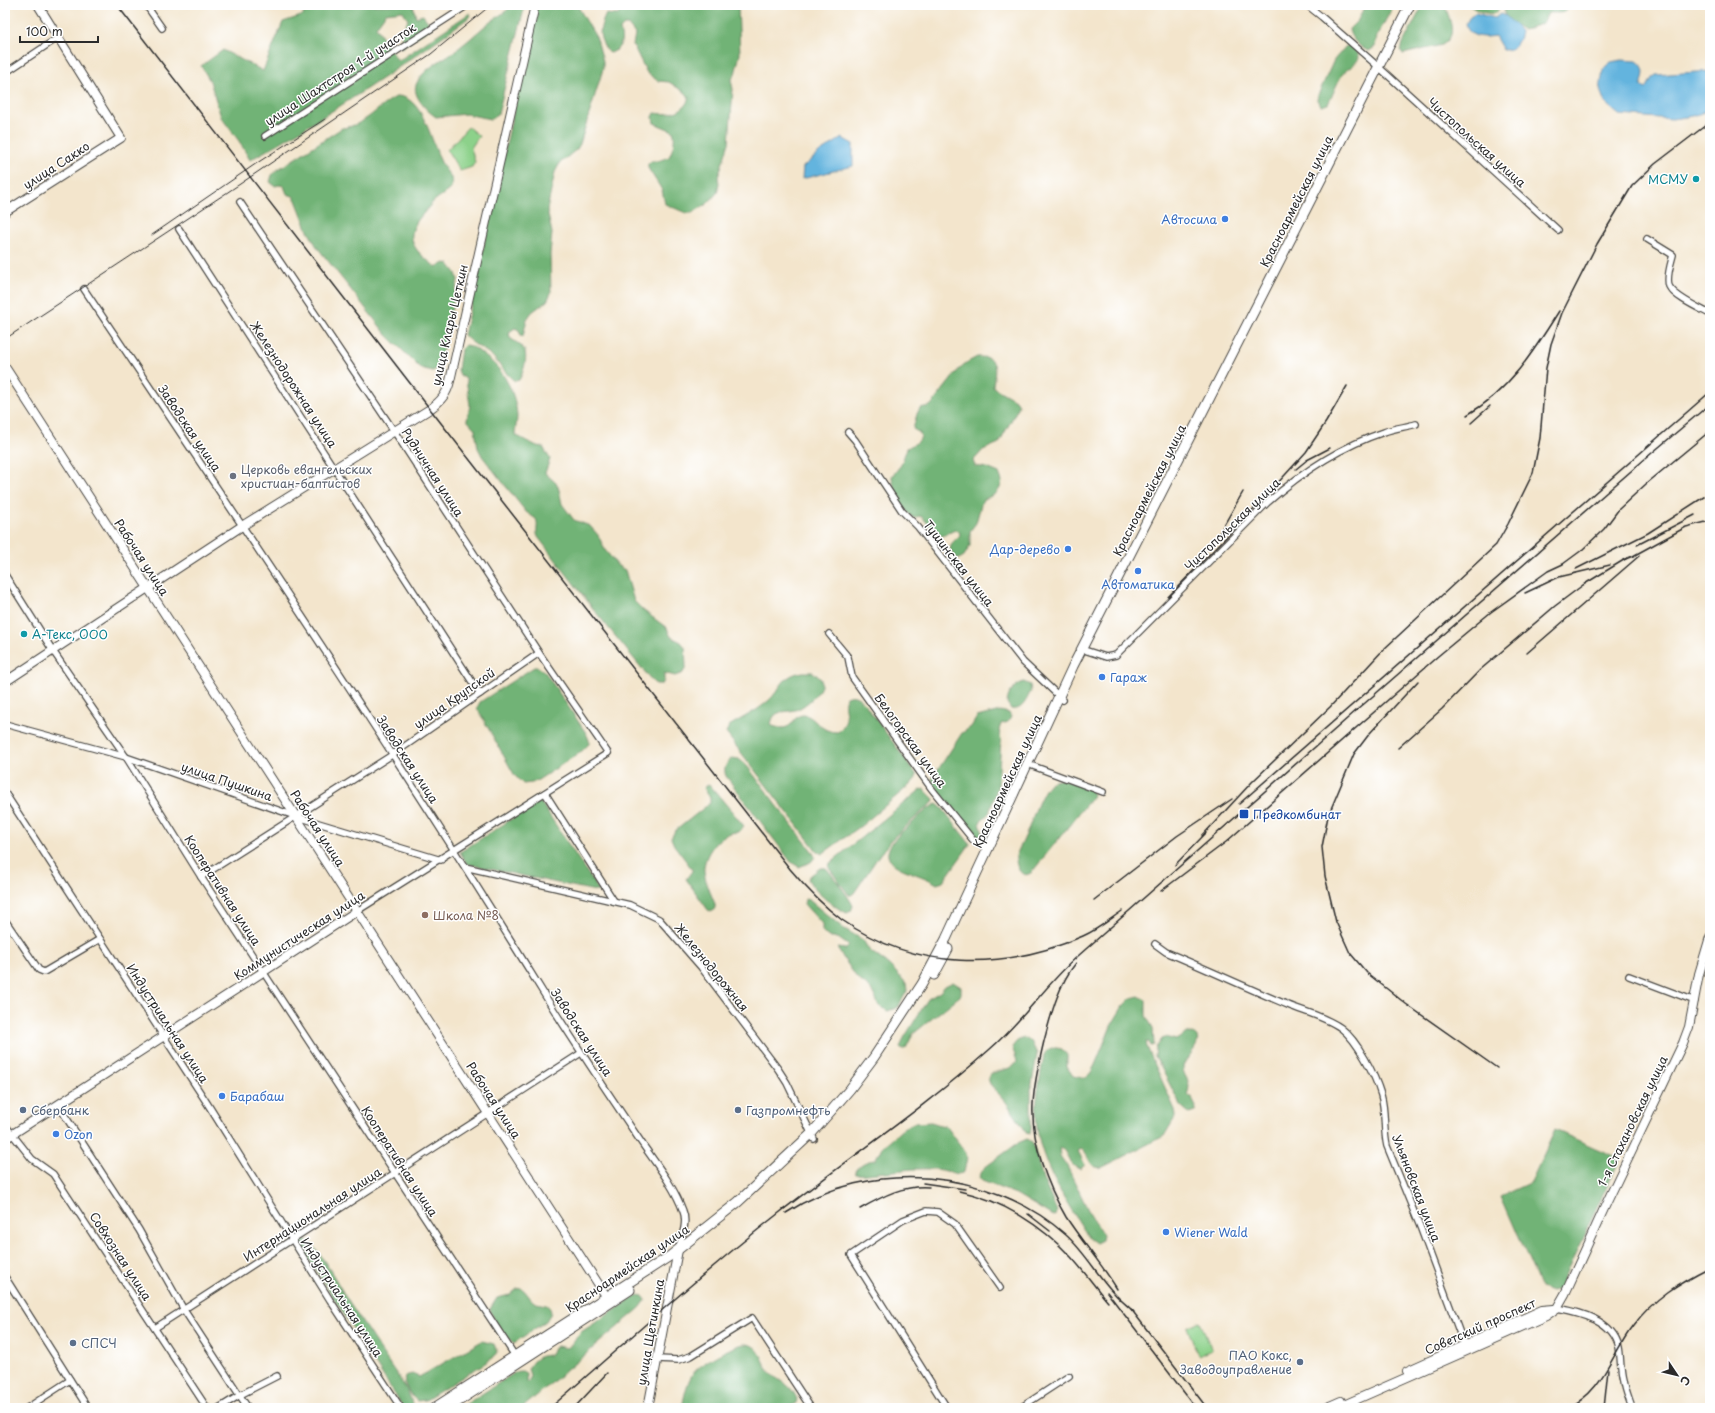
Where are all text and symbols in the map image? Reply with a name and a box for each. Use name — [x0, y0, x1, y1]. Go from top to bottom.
scale bar — [20, 18, 98, 44]
street label: улица Шахтстроя 1-й участок — [261, 18, 420, 130]
text: 100 m — [26, 22, 63, 40]
street label: Чистопольская улица — [1424, 93, 1530, 191]
street label: Красноармейская улица — [1255, 132, 1337, 270]
street label: улица Сакко — [19, 136, 93, 193]
place label: МСМУ — [1648, 170, 1688, 188]
marker: МСМУ — [1691, 174, 1701, 184]
place label: Автосила — [1161, 210, 1217, 228]
marker: Автосила — [1220, 214, 1230, 224]
street label: улица Клары Цеткин — [426, 263, 472, 387]
street label: Железнодорожная улица — [246, 317, 342, 451]
street label: Заводская улица — [154, 381, 226, 475]
street label: Красноармейская улица — [1108, 421, 1190, 559]
street label: Рудничная улица — [398, 424, 469, 520]
place label: Церковь евангельских христиан-баптистов — [241, 460, 373, 492]
marker: Церковь евангельских христиан-баптистов — [228, 471, 238, 481]
street label: Чистопольская улица — [1180, 473, 1284, 575]
street label: Рабочая улица — [110, 515, 174, 599]
street label: Тушинская улица — [920, 516, 999, 610]
place label: Дар-дерево — [989, 540, 1060, 558]
marker: Дар-дерево — [1063, 544, 1073, 554]
marker: Автоматика — [1133, 566, 1143, 576]
place label: Автоматика — [1101, 575, 1175, 593]
place label: А-Текс, ООО — [32, 625, 108, 643]
marker: А-Текс, ООО — [19, 629, 29, 639]
street label: улица Крупской — [410, 663, 498, 733]
place label: Гараж — [1110, 668, 1147, 686]
marker: Гараж — [1097, 672, 1107, 682]
street label: Белогорская улица — [871, 689, 952, 791]
street label: Красноармейская улица — [968, 711, 1046, 851]
street label: Заводская улица — [373, 712, 443, 807]
street label: улица Пушкина — [179, 757, 275, 805]
street label: Рабочая улица — [286, 786, 350, 870]
place label: Предкомбинат — [1253, 805, 1342, 823]
marker: Предкомбинат — [1238, 808, 1250, 820]
street label: Кооперативная улица — [180, 831, 266, 949]
street label: Коммунистическая улица — [230, 886, 368, 984]
place label: Школа №8 — [433, 906, 499, 924]
marker: Школа №8 — [420, 910, 430, 920]
street label: Железнодорожная — [671, 919, 753, 1015]
street label: Индустриальная улица — [123, 960, 214, 1087]
street label: Заводская улица — [547, 985, 617, 1080]
street label: 1-я Стахановская улица — [1592, 1052, 1672, 1190]
street label: Рабочая улица — [462, 1058, 526, 1142]
place label: Барабаш — [230, 1087, 284, 1105]
marker: Барабаш — [217, 1091, 227, 1101]
place label: Сбербанк — [31, 1101, 90, 1119]
place label: Газпромнефть — [746, 1101, 831, 1119]
street label: Кооперативная улица — [357, 1102, 443, 1220]
marker: Сбербанк — [18, 1105, 28, 1115]
marker: Газпромнефть — [733, 1105, 743, 1115]
place label: Ozon — [64, 1125, 93, 1143]
marker: Ozon — [51, 1129, 61, 1139]
street label: Ульяновская улица — [1388, 1132, 1446, 1245]
street label: Интернациональная улица — [239, 1162, 385, 1266]
street label: Совхозная улица — [86, 1208, 157, 1304]
street label: Красноармейская улица — [562, 1220, 693, 1316]
place label: Wiener Wald — [1174, 1223, 1248, 1241]
marker: Wiener Wald — [1161, 1227, 1171, 1237]
street label: Индустриальная улица — [297, 1234, 388, 1361]
street label: улица Щетинкина — [632, 1277, 668, 1387]
street label: Советский проспект — [1422, 1293, 1539, 1359]
place label: СПСЧ — [81, 1334, 117, 1352]
marker: СПСЧ — [68, 1338, 78, 1348]
place label: ПАО Кокс, Заводоуправление — [1180, 1346, 1292, 1378]
north arrow — [1657, 1355, 1697, 1395]
marker: ПАО Кокс, Заводоуправление — [1295, 1357, 1305, 1367]
text: С — [1676, 1373, 1695, 1389]

